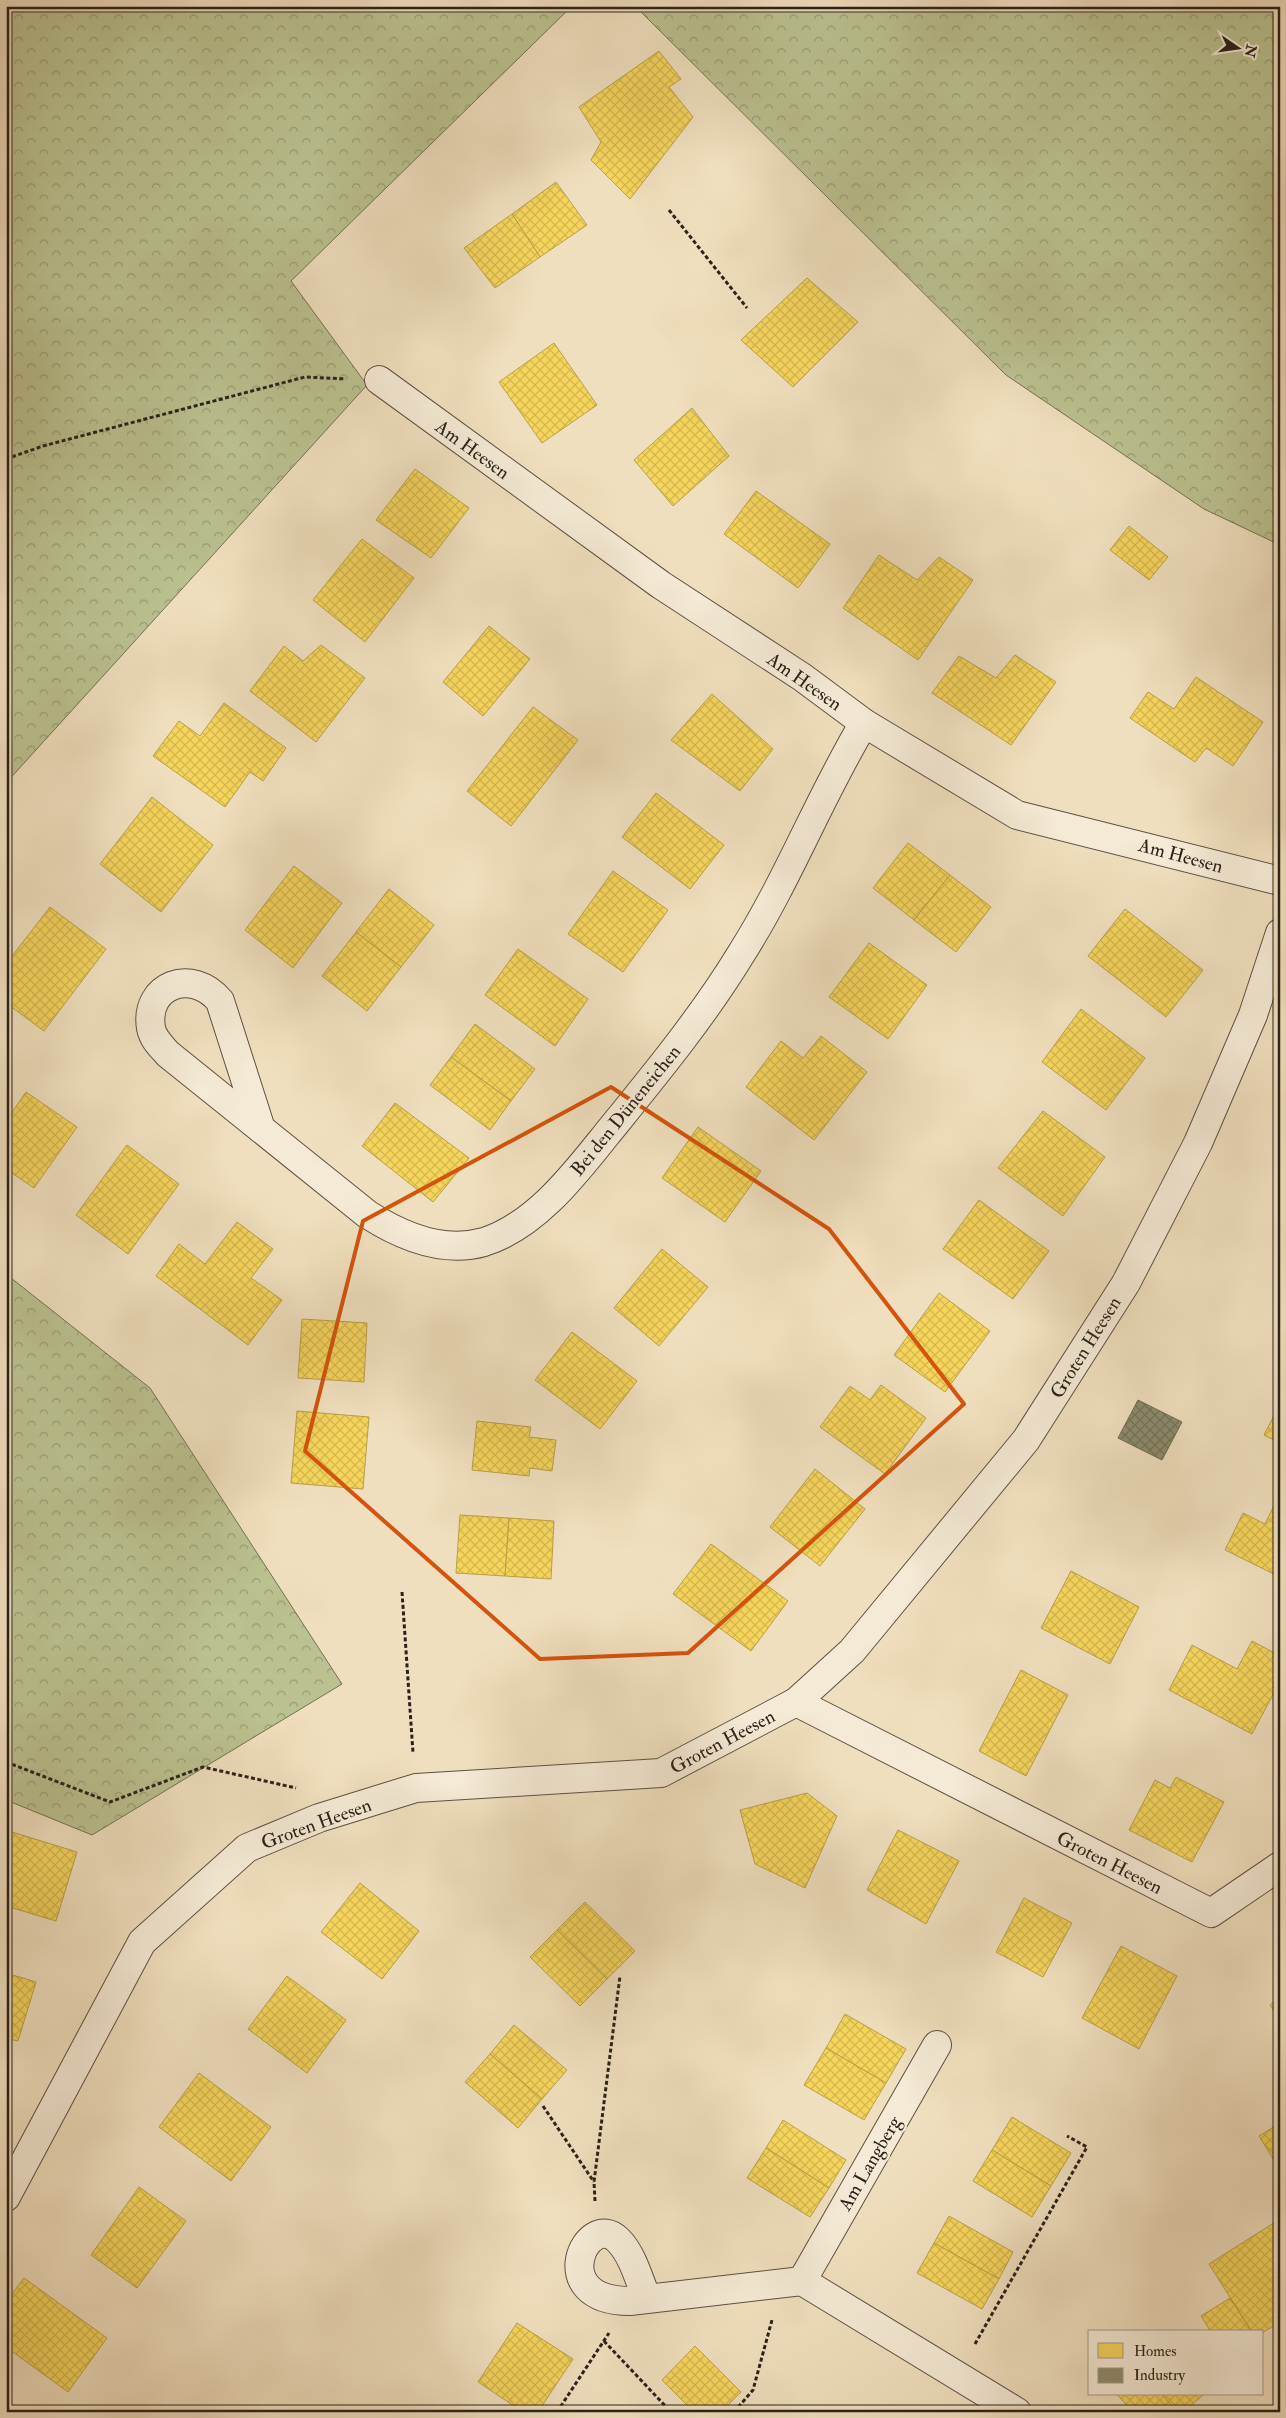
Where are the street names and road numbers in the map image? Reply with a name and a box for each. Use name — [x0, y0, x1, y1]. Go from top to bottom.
street label: Am Heesen — [430, 414, 515, 485]
street label: Am Heesen — [761, 647, 847, 717]
street label: Am Heesen — [1135, 833, 1226, 879]
street label: Bei den Düneneichen — [566, 1040, 686, 1181]
street label: Groten Heesen — [1045, 1292, 1127, 1403]
street label: Groten Heesen — [666, 1704, 779, 1780]
street label: Groten Heesen — [258, 1793, 375, 1855]
street label: Groten Heesen — [1053, 1826, 1167, 1900]
street label: Am Langberg — [833, 2111, 907, 2216]

